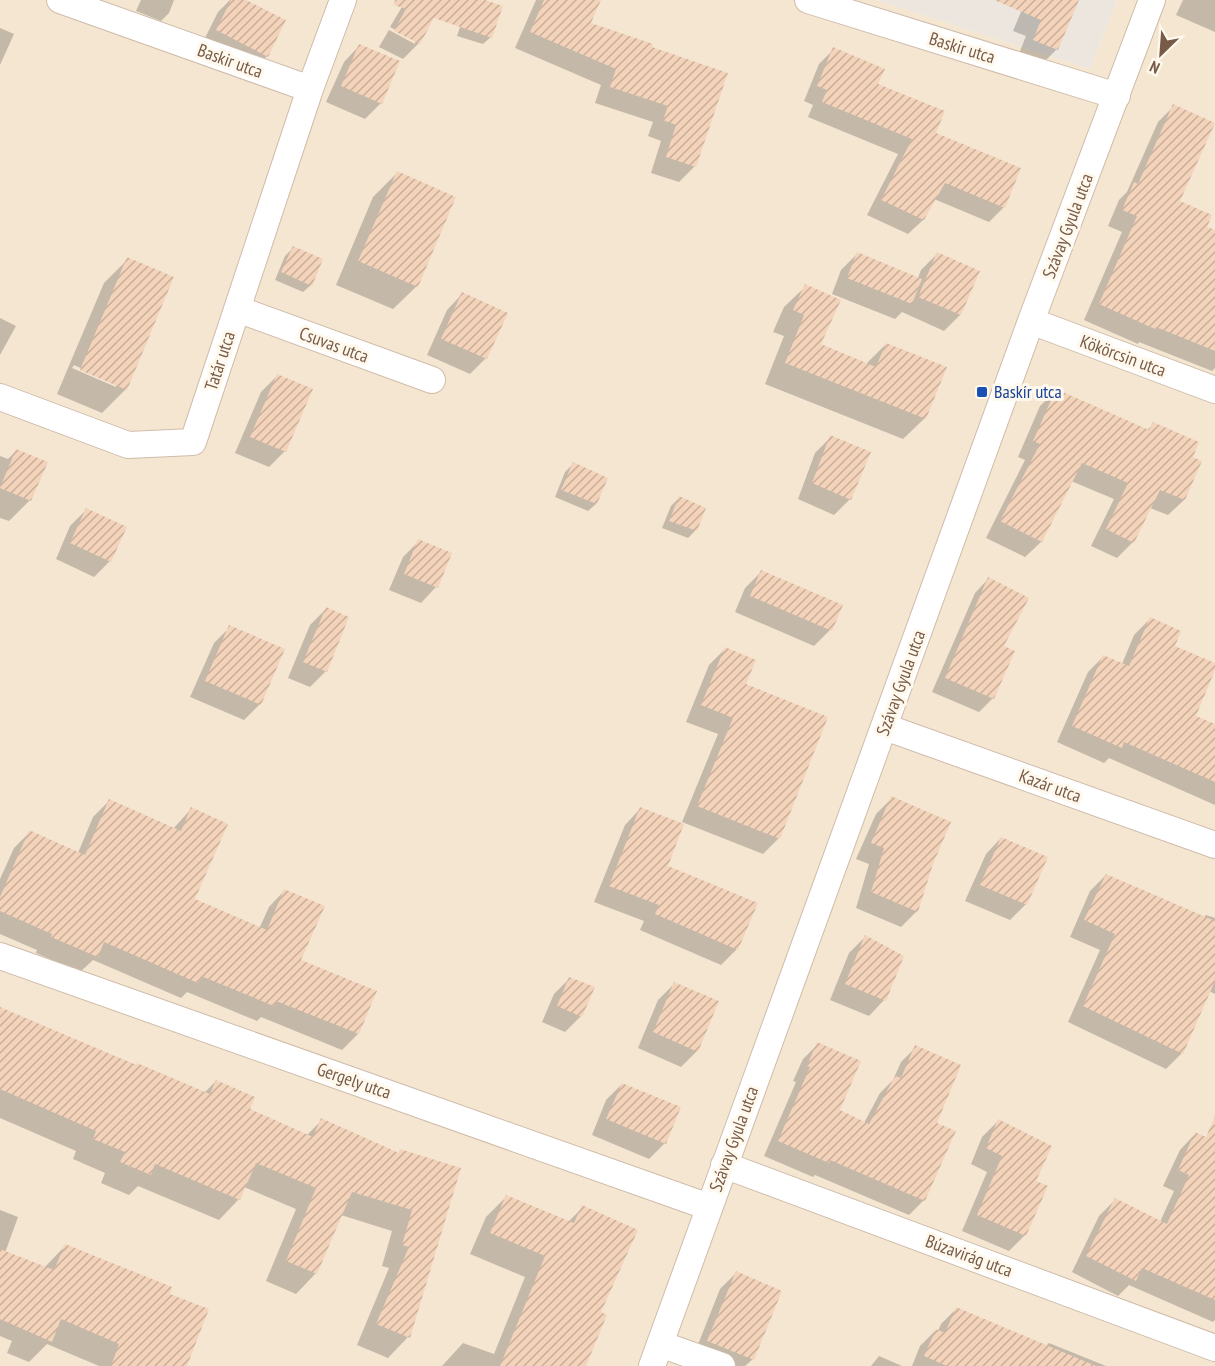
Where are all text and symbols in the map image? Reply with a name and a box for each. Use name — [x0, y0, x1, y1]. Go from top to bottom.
north arrow — [1131, 24, 1191, 84]
street label: Baskir utca — [926, 27, 998, 68]
street label: Baskir utca — [194, 38, 266, 83]
text: N — [1147, 57, 1163, 78]
street label: Szávay Gyula utca — [1037, 170, 1098, 282]
street label: Csuvas utca — [296, 321, 372, 368]
street label: Tatár utca — [199, 328, 240, 393]
street label: Kökörcsin utca — [1077, 329, 1169, 382]
place label: Baskír utca — [994, 380, 1062, 403]
marker: Baskír utca — [975, 385, 989, 399]
street label: Szávay Gyula utca — [871, 627, 930, 739]
street label: Kazár utca — [1016, 764, 1084, 807]
street label: Gergely utca — [314, 1057, 394, 1104]
street label: Szávay Gyula utca — [704, 1083, 763, 1195]
street label: Búzavirág utca — [923, 1229, 1016, 1282]

